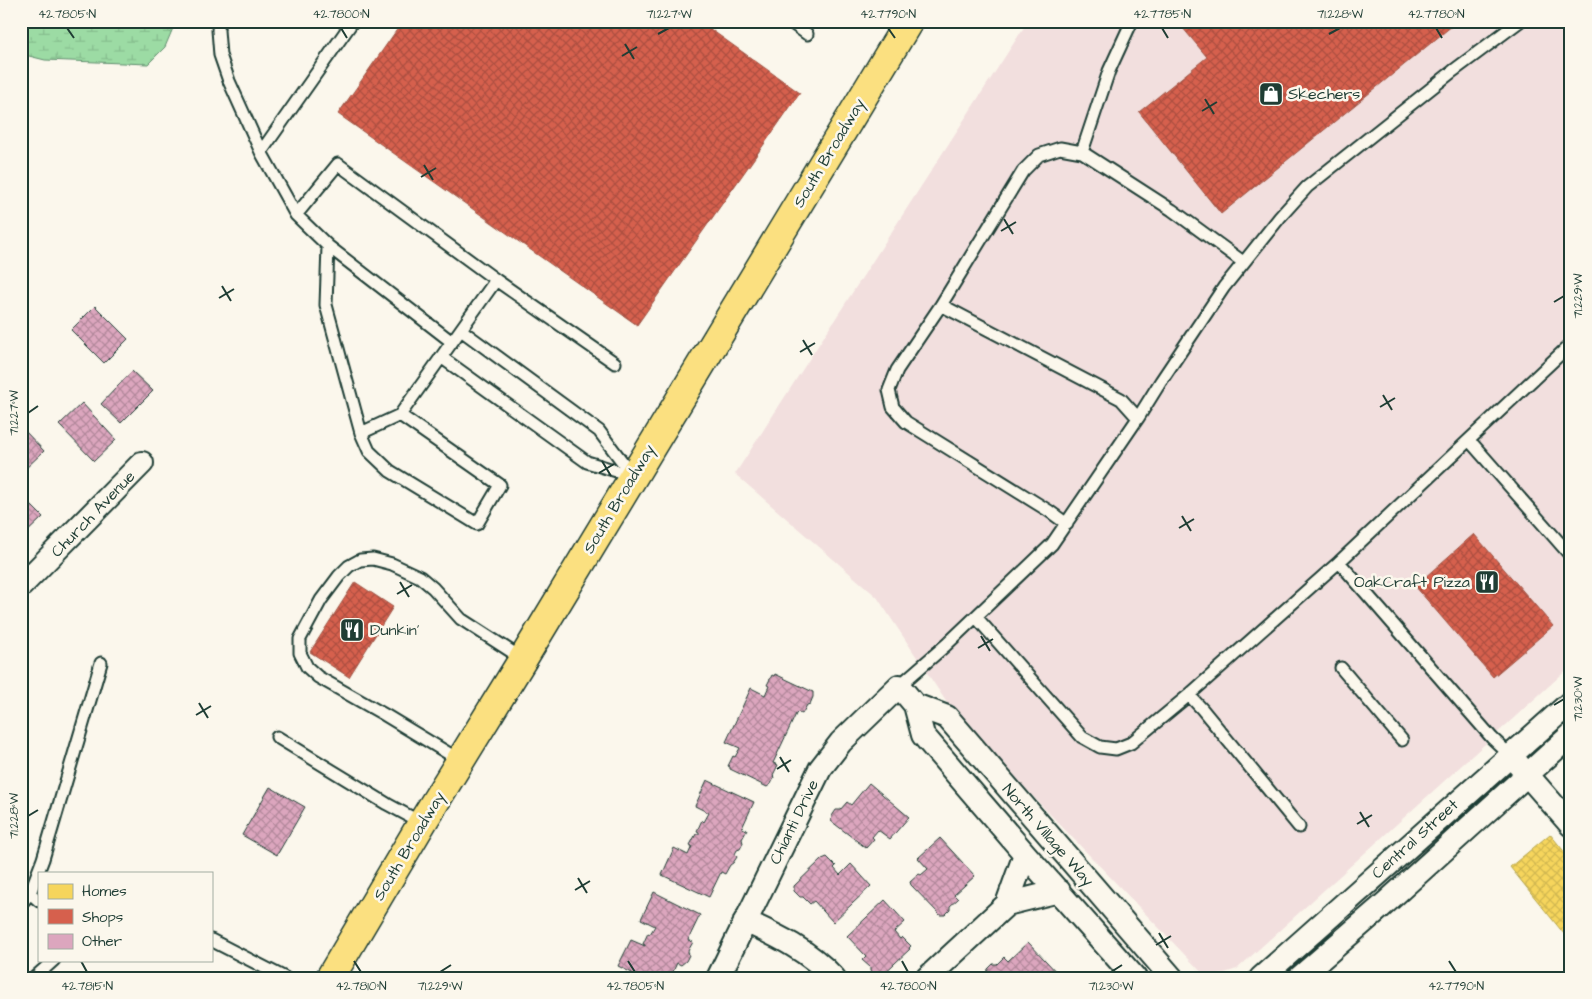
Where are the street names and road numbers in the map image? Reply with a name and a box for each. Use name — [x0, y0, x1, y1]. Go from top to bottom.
street label: South Broadway — [788, 94, 871, 212]
street label: South Broadway — [578, 440, 661, 558]
street label: Church Avenue — [46, 466, 140, 562]
street label: Chianti Drive — [764, 776, 824, 868]
street label: North Village Way — [996, 779, 1099, 892]
street label: South Broadway — [368, 787, 451, 905]
street label: Central Street — [1367, 794, 1464, 884]

